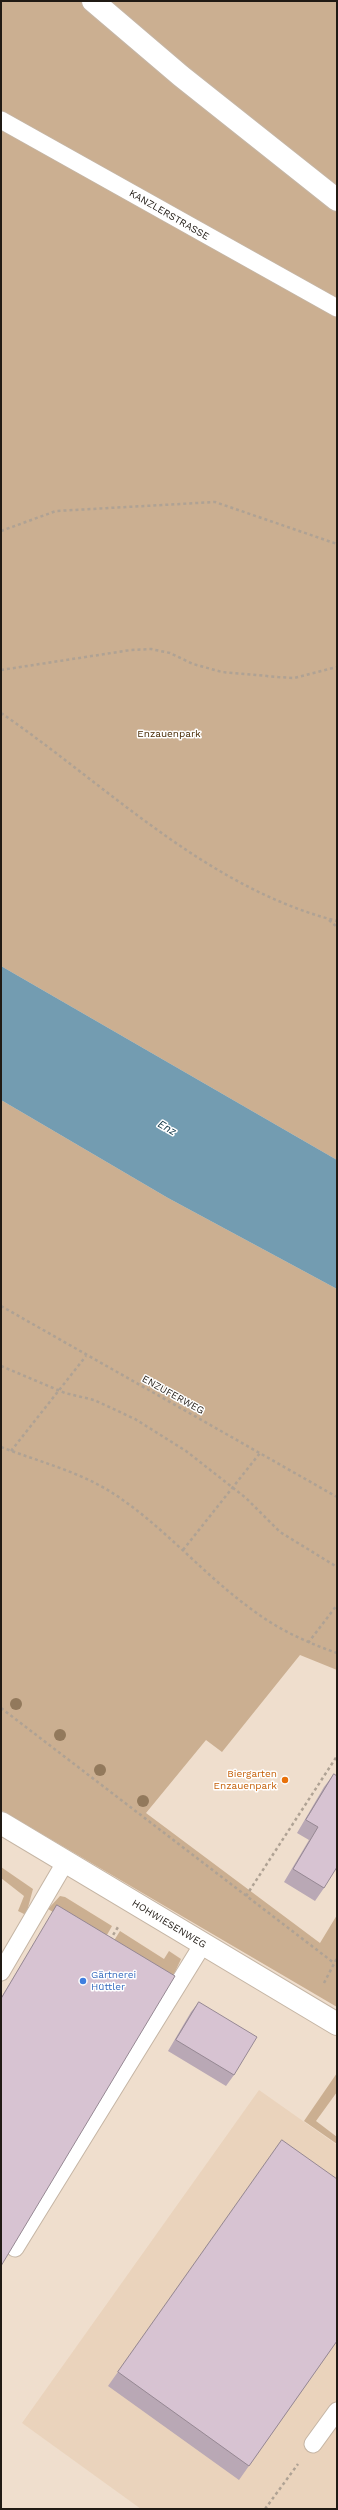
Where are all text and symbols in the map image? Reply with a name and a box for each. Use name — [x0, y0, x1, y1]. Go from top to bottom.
street label: KANZLERSTRASSE — [127, 187, 211, 243]
park label: Enzauenpark — [137, 728, 201, 740]
water label: Enz — [155, 1118, 179, 1138]
street label: ENZUFERWEG — [140, 1373, 206, 1417]
place label: Biergarten Enzauenpark — [214, 1768, 277, 1792]
marker: Biergarten Enzauenpark — [280, 1775, 290, 1785]
street label: HOHWIESENWEG — [130, 1897, 208, 1951]
place label: Gärtnerei Hüttler — [91, 1969, 136, 1992]
marker: Gärtnerei Hüttler — [78, 1976, 88, 1986]

